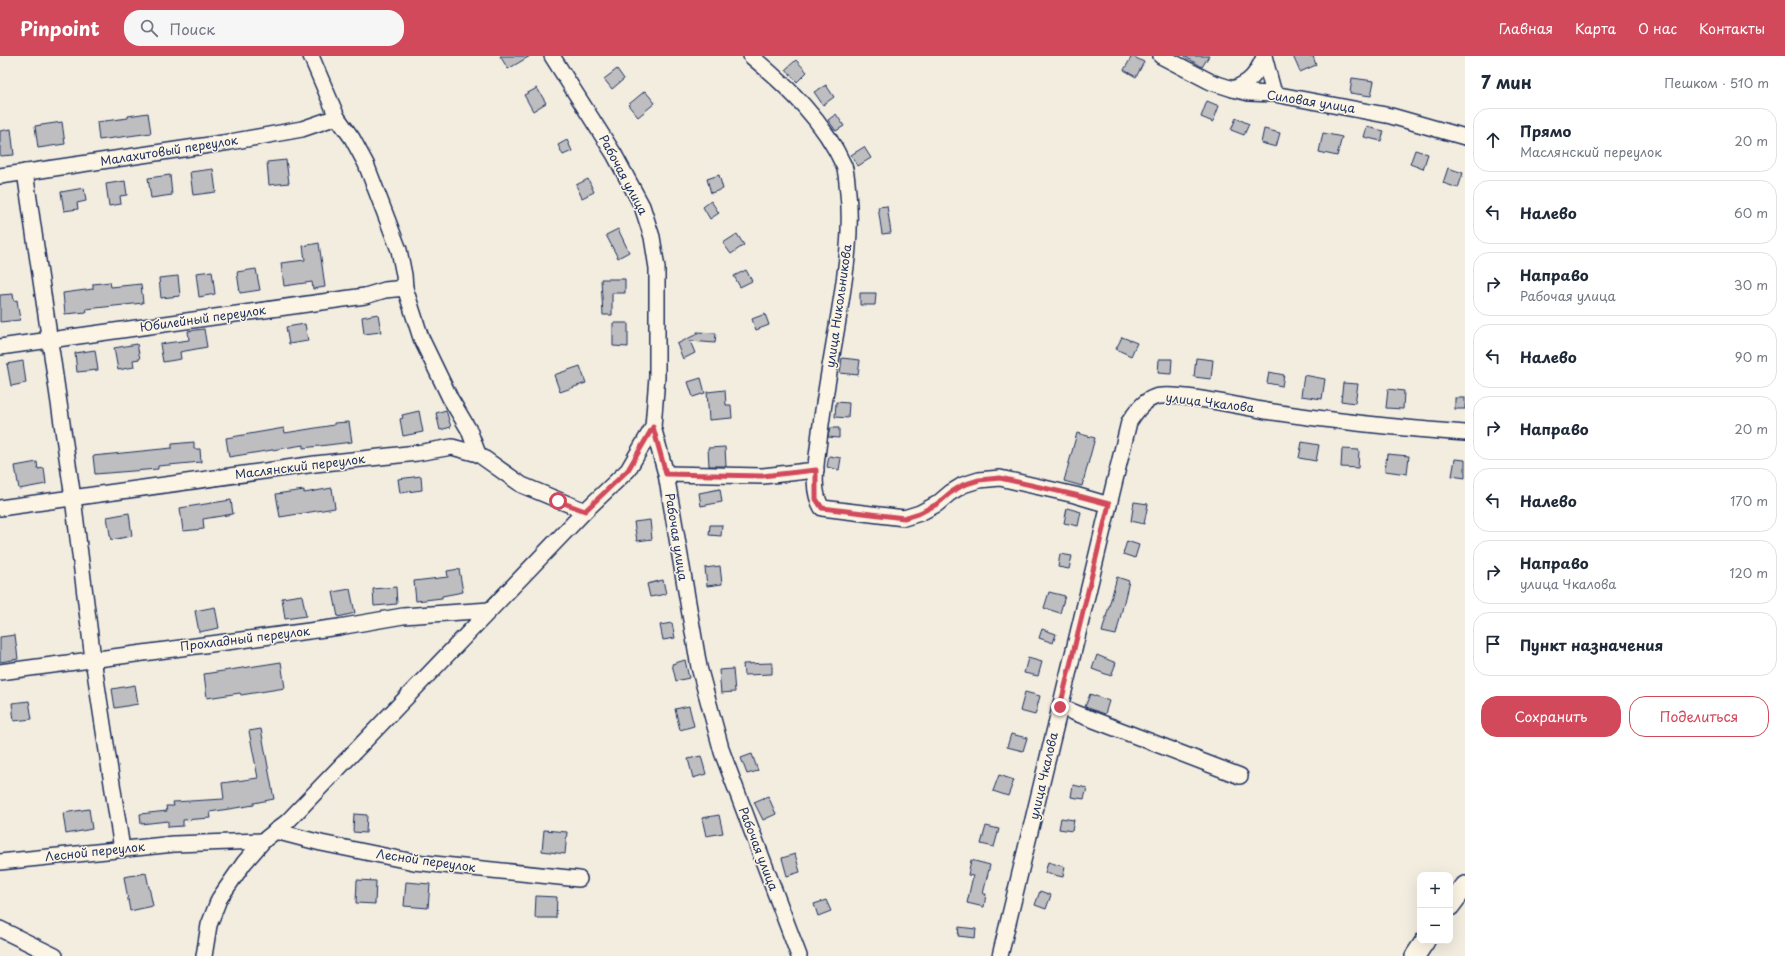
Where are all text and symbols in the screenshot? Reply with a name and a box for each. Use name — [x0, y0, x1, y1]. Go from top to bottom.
search box — [124, 10, 404, 46]
text: Pinpoint — [20, 14, 100, 42]
icon: search — [138, 17, 160, 39]
text: Поиск — [170, 17, 215, 40]
text: Главная — [1499, 18, 1553, 39]
text: Карта — [1575, 18, 1616, 39]
text: О нас — [1638, 18, 1677, 39]
text: Контакты — [1699, 18, 1765, 39]
text: 7 мин — [1481, 69, 1532, 95]
text: Пешком · 510 m — [1664, 73, 1769, 92]
street label: Силовая улица — [1266, 85, 1357, 117]
text: Прямо — [1520, 119, 1571, 142]
icon: ahead — [1482, 129, 1504, 151]
street label: Малахитовый переулок — [99, 130, 240, 170]
street label: Рабочая улица — [595, 131, 653, 218]
text: 20 m — [1734, 131, 1768, 150]
text: Маслянский переулок — [1520, 142, 1662, 161]
icon: left — [1482, 201, 1504, 223]
text: Налево — [1520, 201, 1577, 224]
text: 60 m — [1734, 203, 1768, 222]
street label: улица Никольникова — [820, 242, 856, 369]
text: Направо — [1520, 263, 1589, 286]
icon: right — [1482, 273, 1504, 295]
text: 30 m — [1734, 275, 1768, 294]
text: Рабочая улица — [1520, 286, 1616, 305]
street label: Юбилейный переулок — [139, 300, 268, 336]
icon: left — [1482, 345, 1504, 367]
text: Налево — [1520, 345, 1577, 368]
text: 90 m — [1735, 347, 1768, 366]
street label: улица Чкалова — [1165, 388, 1256, 416]
icon: right — [1482, 417, 1504, 439]
text: Направо — [1520, 417, 1589, 440]
text: 20 m — [1734, 419, 1768, 438]
street label: Маслянский переулок — [234, 449, 367, 483]
icon: left — [1482, 489, 1504, 511]
text: Налево — [1520, 489, 1577, 512]
text: 170 m — [1730, 491, 1768, 510]
route start — [549, 492, 567, 510]
street label: Рабочая улица — [661, 492, 693, 582]
text: Направо — [1520, 551, 1589, 574]
icon: right — [1482, 561, 1504, 583]
text: 120 m — [1729, 563, 1768, 582]
text: улица Чкалова — [1520, 574, 1616, 593]
street label: Прохладный переулок — [179, 621, 312, 655]
icon: arrive — [1482, 633, 1504, 655]
text: Пункт назначения — [1520, 633, 1663, 656]
button: Сохранить — [1481, 696, 1621, 737]
button: Поделиться — [1629, 696, 1769, 737]
route end — [1051, 698, 1069, 716]
street label: улица Чкалова — [1024, 730, 1062, 821]
street label: Рабочая улица — [735, 804, 783, 894]
street label: Лесной переулок — [44, 837, 147, 865]
street label: Лесной переулок — [375, 844, 478, 876]
map controls — [1417, 872, 1453, 944]
button: + — [1417, 872, 1453, 908]
button: − — [1417, 908, 1453, 944]

